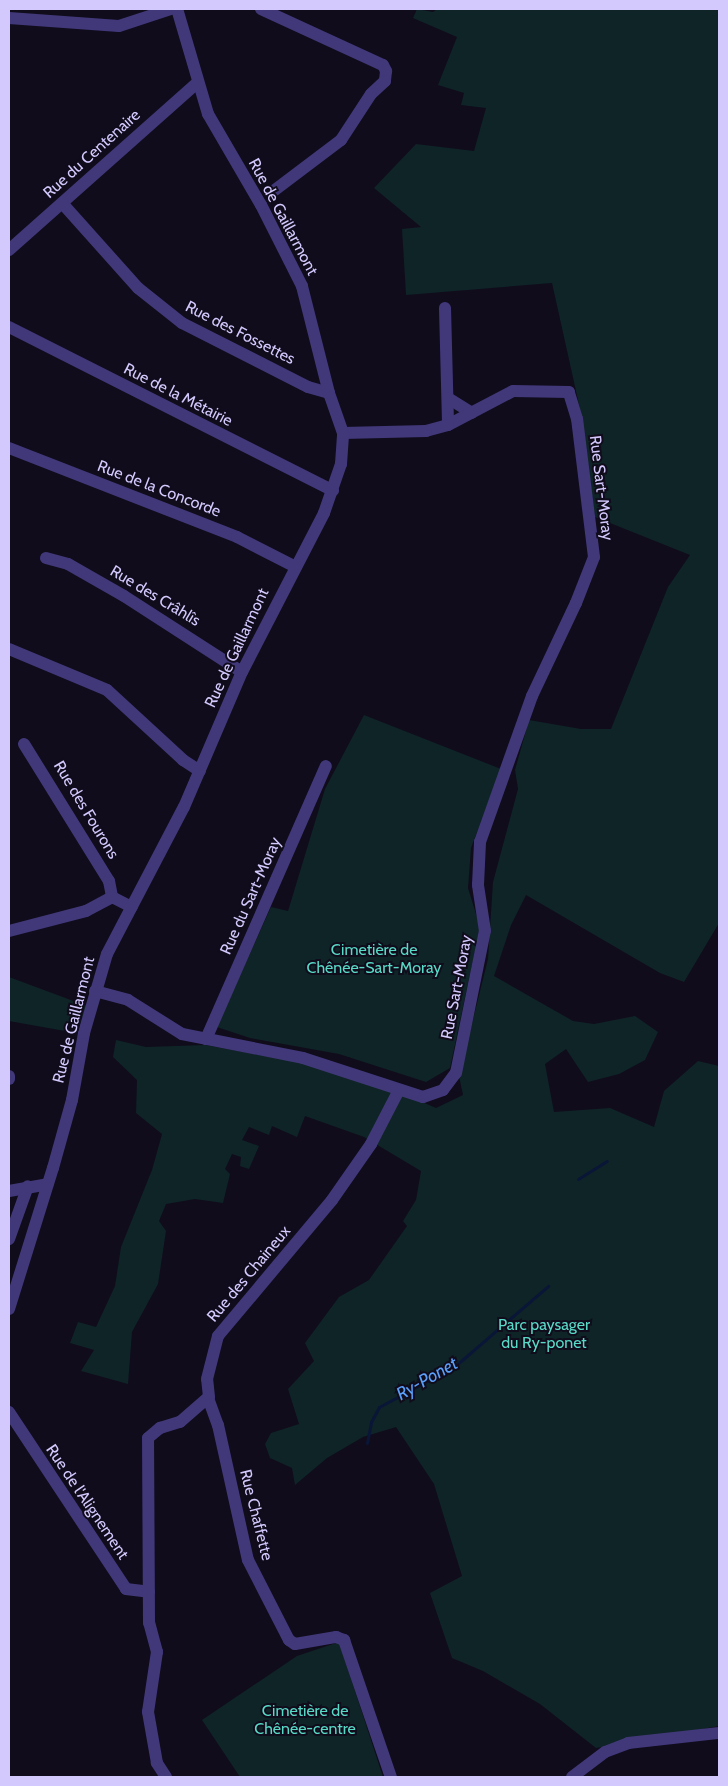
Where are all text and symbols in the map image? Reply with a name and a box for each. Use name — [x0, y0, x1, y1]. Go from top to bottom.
street label: Rue du Centenaire — [40, 105, 144, 203]
street label: Rue de Gaillarmont — [244, 155, 322, 279]
street label: Rue des Fossettes — [182, 297, 298, 369]
street label: Rue de la Métairie — [120, 359, 236, 431]
street label: Rue Sart-Moray — [585, 434, 617, 542]
street label: Rue de la Concorde — [95, 457, 223, 521]
street label: Rue des Crâhlîs — [106, 562, 204, 630]
street label: Rue de Gaillarmont — [201, 585, 273, 711]
street label: Rue des Fourons — [49, 757, 123, 863]
street label: Rue du Sart-Moray — [216, 834, 286, 958]
street label: Rue Sart-Moray — [437, 933, 477, 1041]
park label: Cimetière de Chênée-Sart-Moray — [307, 940, 441, 978]
street label: Rue de Gaillarmont — [49, 955, 99, 1085]
street label: Rue des Chaineux — [203, 1222, 295, 1326]
park label: Parc paysager du Ry-ponet — [498, 1315, 590, 1353]
water label: Ry-Ponet — [392, 1353, 462, 1405]
street label: Rue de l'Alignement — [41, 1441, 133, 1563]
street label: Rue Chaffette — [235, 1467, 277, 1563]
park label: Cimetière de Chênée-centre — [254, 1701, 356, 1739]

